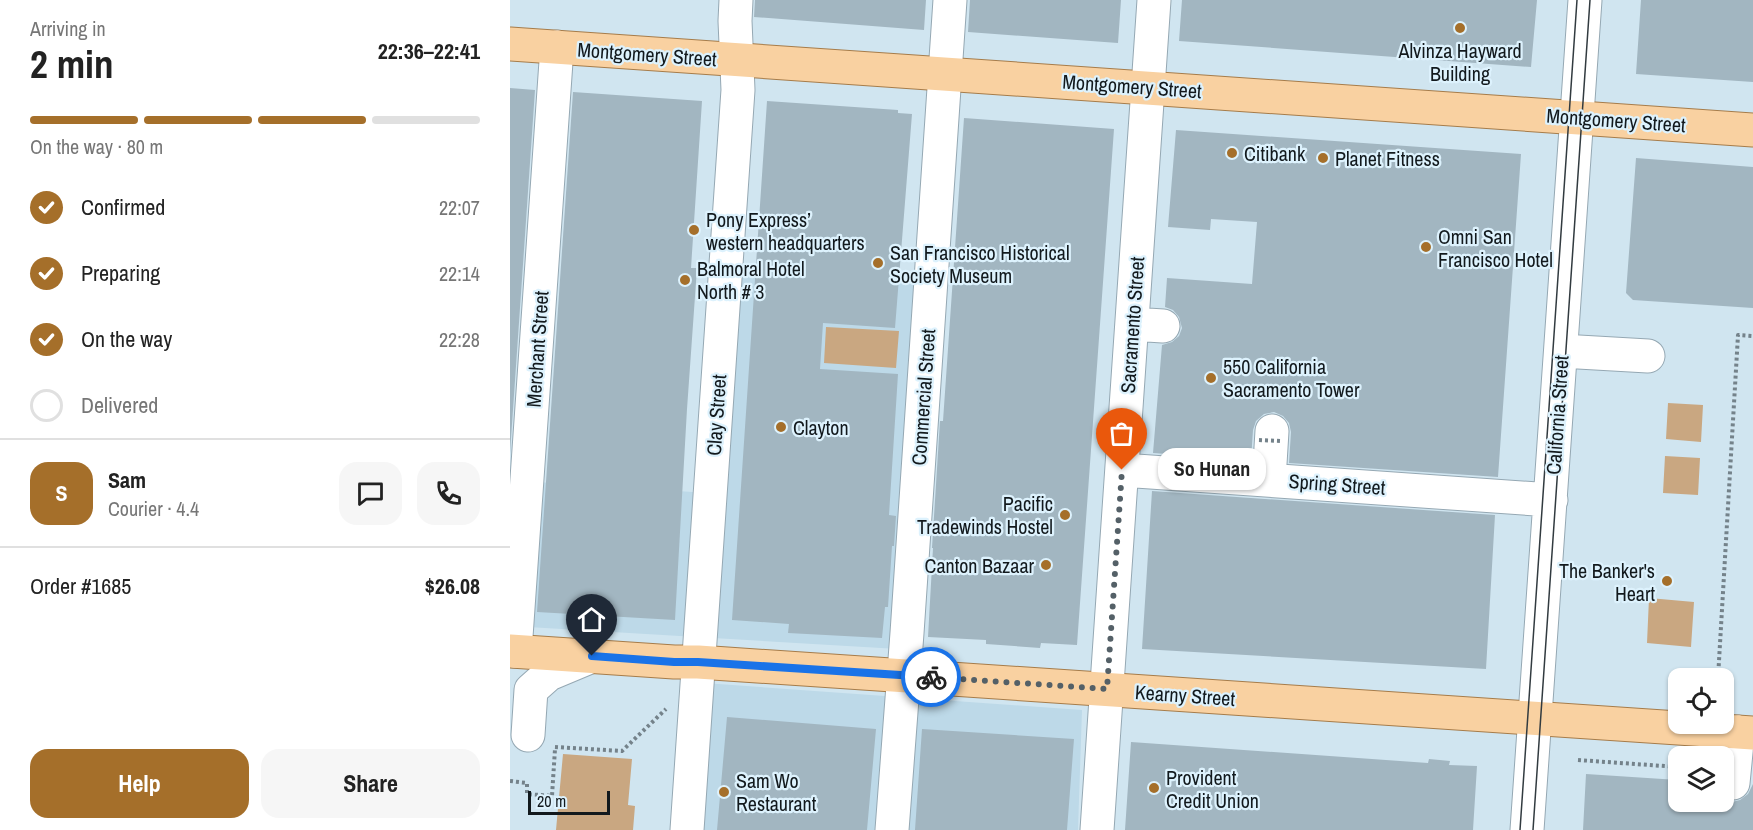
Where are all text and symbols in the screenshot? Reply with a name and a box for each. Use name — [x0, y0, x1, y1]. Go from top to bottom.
text: Arriving in — [30, 15, 106, 42]
marker: Alvinza Hayward Building — [1453, 21, 1467, 35]
text: 22:36–22:41 — [378, 36, 480, 66]
street label: Montgomery Street — [576, 36, 718, 72]
place label: Alvinza Hayward Building — [1397, 37, 1522, 87]
text: 2 min — [30, 38, 114, 90]
street label: Montgomery Street — [1061, 68, 1203, 104]
street label: Montgomery Street — [1545, 102, 1687, 138]
text: On the way · 80 m — [30, 133, 163, 160]
place label: Citibank — [1244, 140, 1306, 167]
place label: Planet Fitness — [1335, 145, 1440, 172]
marker: Citibank — [1225, 146, 1239, 160]
marker: Planet Fitness — [1316, 151, 1330, 165]
icon: check — [30, 191, 63, 224]
text: Confirmed — [81, 192, 165, 222]
text: 22:07 — [439, 194, 480, 221]
place label: Pony Express’ western headquarters — [706, 206, 865, 256]
marker: Pony Express’ western headquarters — [687, 223, 701, 237]
place label: Omni San Francisco Hotel — [1438, 223, 1553, 273]
place label: San Francisco Historical Society Museum — [890, 239, 1070, 289]
marker: Omni San Francisco Hotel — [1419, 240, 1433, 254]
place label: Balmoral Hotel North # 3 — [697, 255, 805, 305]
street label: Sacramento Street — [1114, 255, 1150, 394]
marker: San Francisco Historical Society Museum — [871, 256, 885, 270]
icon: check — [30, 257, 63, 290]
text: Preparing — [81, 258, 160, 288]
text: 22:14 — [439, 260, 480, 287]
marker: Balmoral Hotel North # 3 — [678, 273, 692, 287]
street label: Merchant Street — [519, 289, 555, 408]
icon: check — [30, 323, 63, 356]
text: On the way — [81, 324, 172, 354]
text: 22:28 — [439, 326, 480, 353]
street label: Commercial Street — [905, 327, 941, 466]
place label: 550 California Sacramento Tower — [1223, 353, 1360, 403]
street label: California Street — [1539, 354, 1575, 476]
marker: 550 California Sacramento Tower — [1204, 371, 1218, 385]
street label: Clay Street — [700, 373, 732, 456]
text: Delivered — [81, 390, 158, 420]
pin — [1096, 408, 1147, 470]
place label: Clayton — [793, 414, 849, 441]
icon: bag — [1105, 417, 1138, 450]
marker: Clayton — [774, 420, 788, 434]
callout: So Hunan — [1158, 449, 1266, 491]
text: So Hunan — [1174, 455, 1250, 482]
button: chat — [339, 462, 402, 525]
button: phone — [417, 462, 480, 525]
text: Sam — [108, 465, 146, 495]
street label: Spring Street — [1288, 467, 1387, 501]
text: S — [55, 478, 68, 508]
place label: Pacific Tradewinds Hostel — [917, 490, 1053, 540]
text: Courier · 4.4 — [108, 495, 199, 522]
marker: Pacific Tradewinds Hostel — [1058, 508, 1072, 522]
place label: Canton Bazaar — [925, 552, 1035, 579]
place label: The Banker's Heart — [1559, 557, 1655, 607]
marker: Canton Bazaar — [1039, 558, 1053, 572]
text: Order #1685 — [30, 571, 131, 601]
text: $26.08 — [425, 571, 480, 601]
marker: The Banker's Heart — [1660, 574, 1674, 588]
pin — [566, 594, 617, 656]
icon: home — [575, 603, 608, 636]
courier — [901, 647, 961, 707]
icon: bike — [915, 661, 948, 694]
map controls — [1668, 668, 1734, 812]
button: locate — [1668, 668, 1734, 734]
street label: Kearny Street — [1134, 678, 1236, 712]
button: layers — [1668, 746, 1734, 812]
button: Help — [30, 749, 249, 818]
button: Share — [261, 749, 480, 818]
place label: Provident Credit Union — [1166, 764, 1259, 814]
place label: Sam Wo Restaurant — [736, 767, 817, 817]
marker: Provident Credit Union — [1147, 781, 1161, 795]
marker: Sam Wo Restaurant — [717, 785, 731, 799]
scale bar — [528, 788, 610, 816]
text: 20 m — [537, 790, 566, 812]

